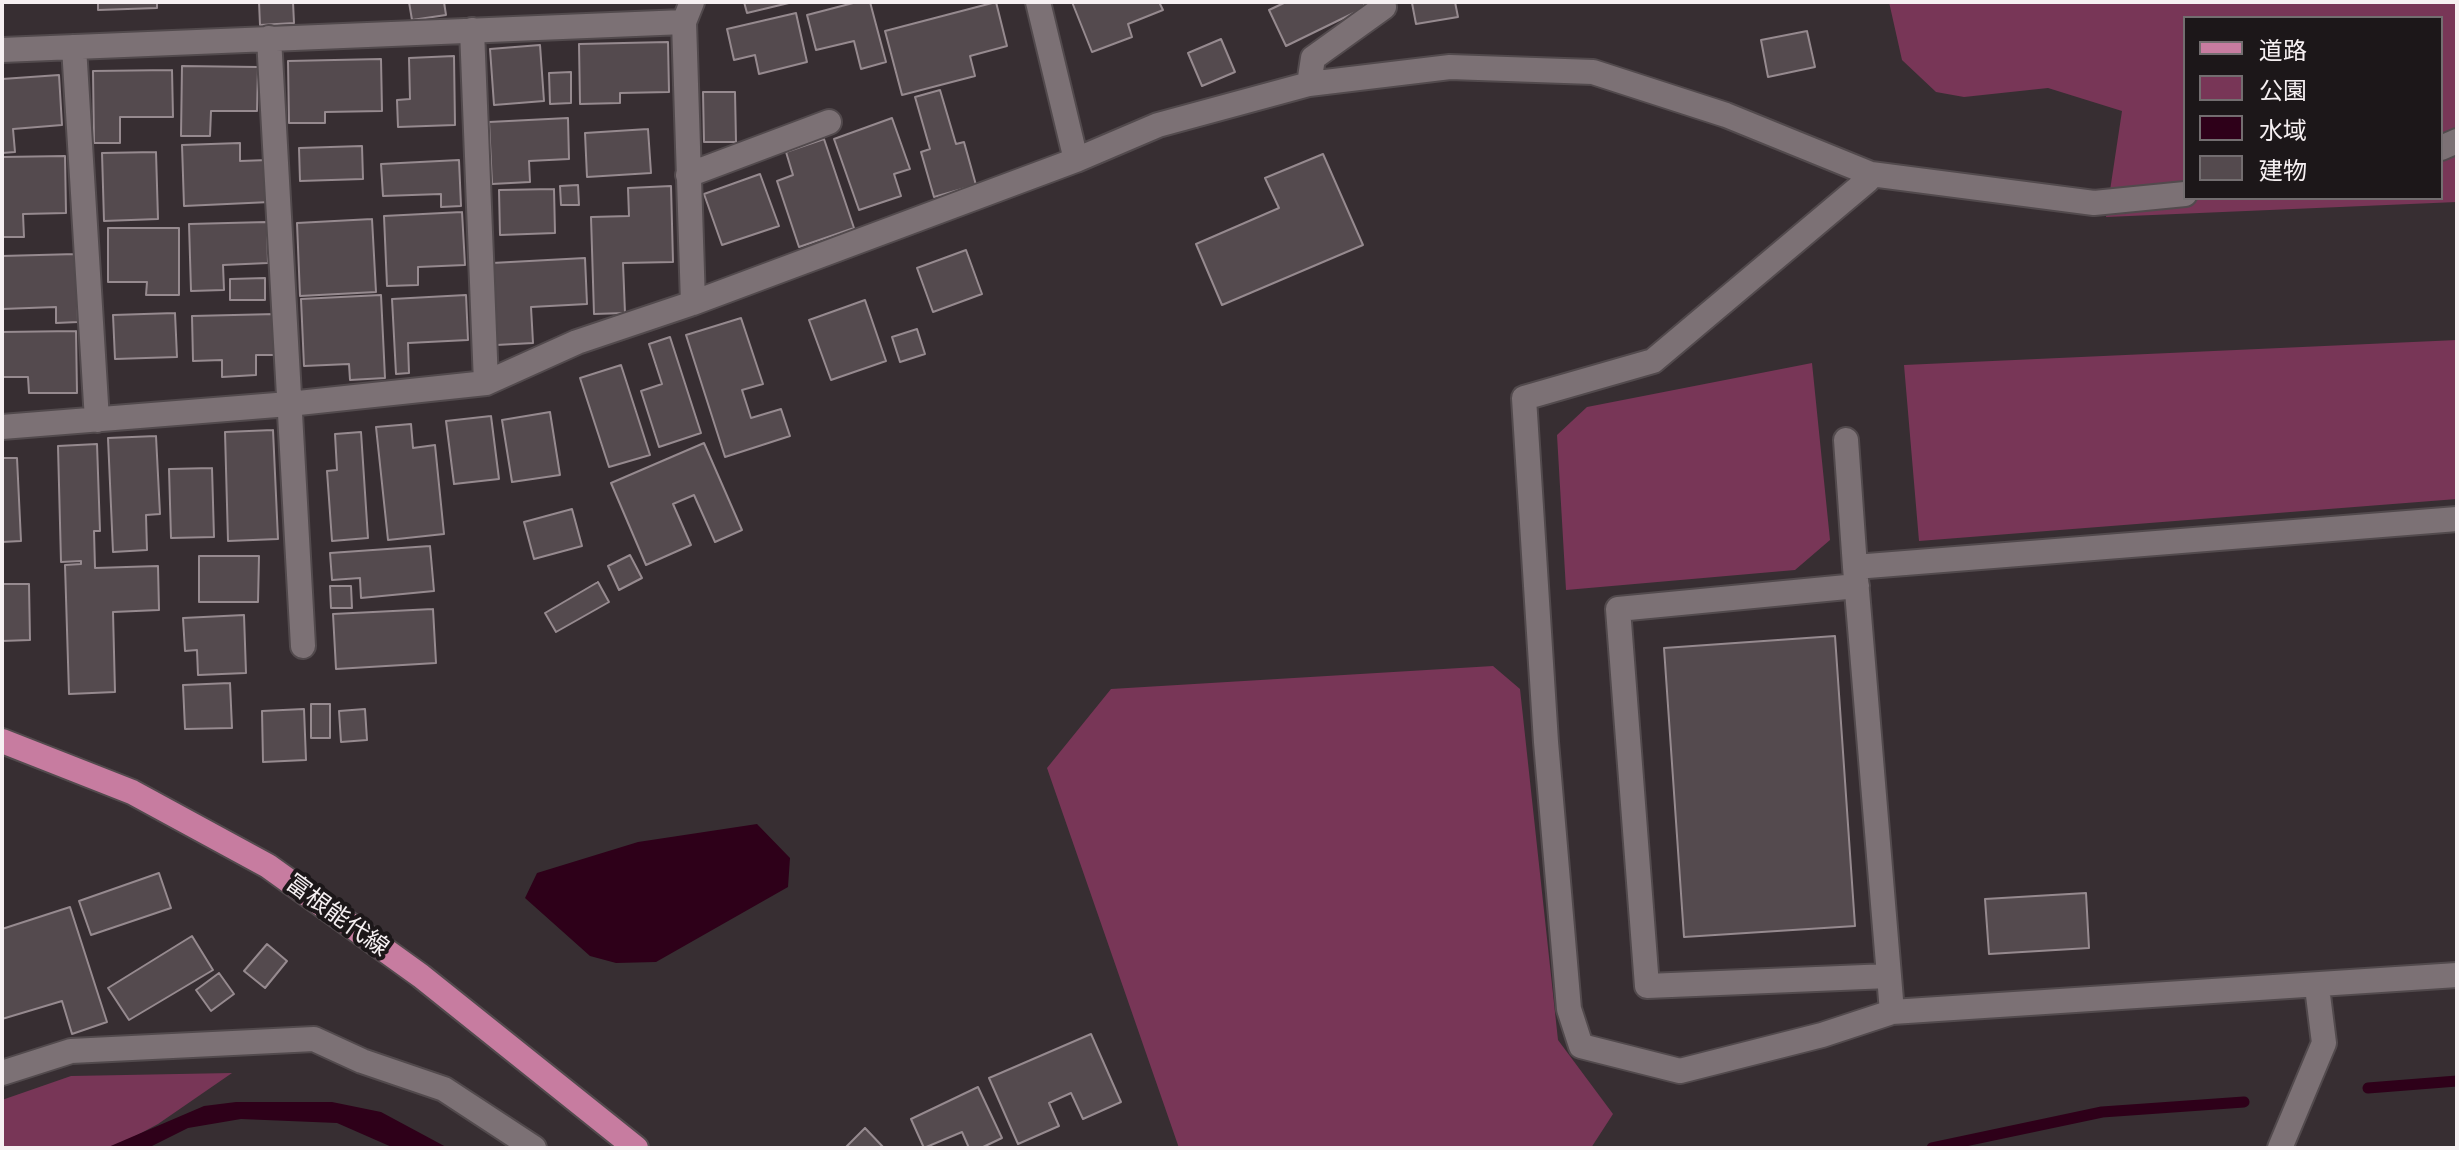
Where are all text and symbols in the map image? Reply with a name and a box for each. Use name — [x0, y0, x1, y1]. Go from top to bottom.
legend — [2183, 16, 2443, 200]
text: 道路 — [2259, 34, 2307, 66]
text: 公園 — [2259, 74, 2307, 106]
text: 水域 — [2259, 114, 2307, 146]
text: 建物 — [2259, 154, 2307, 186]
street label: 富根能代線 — [280, 869, 394, 963]

